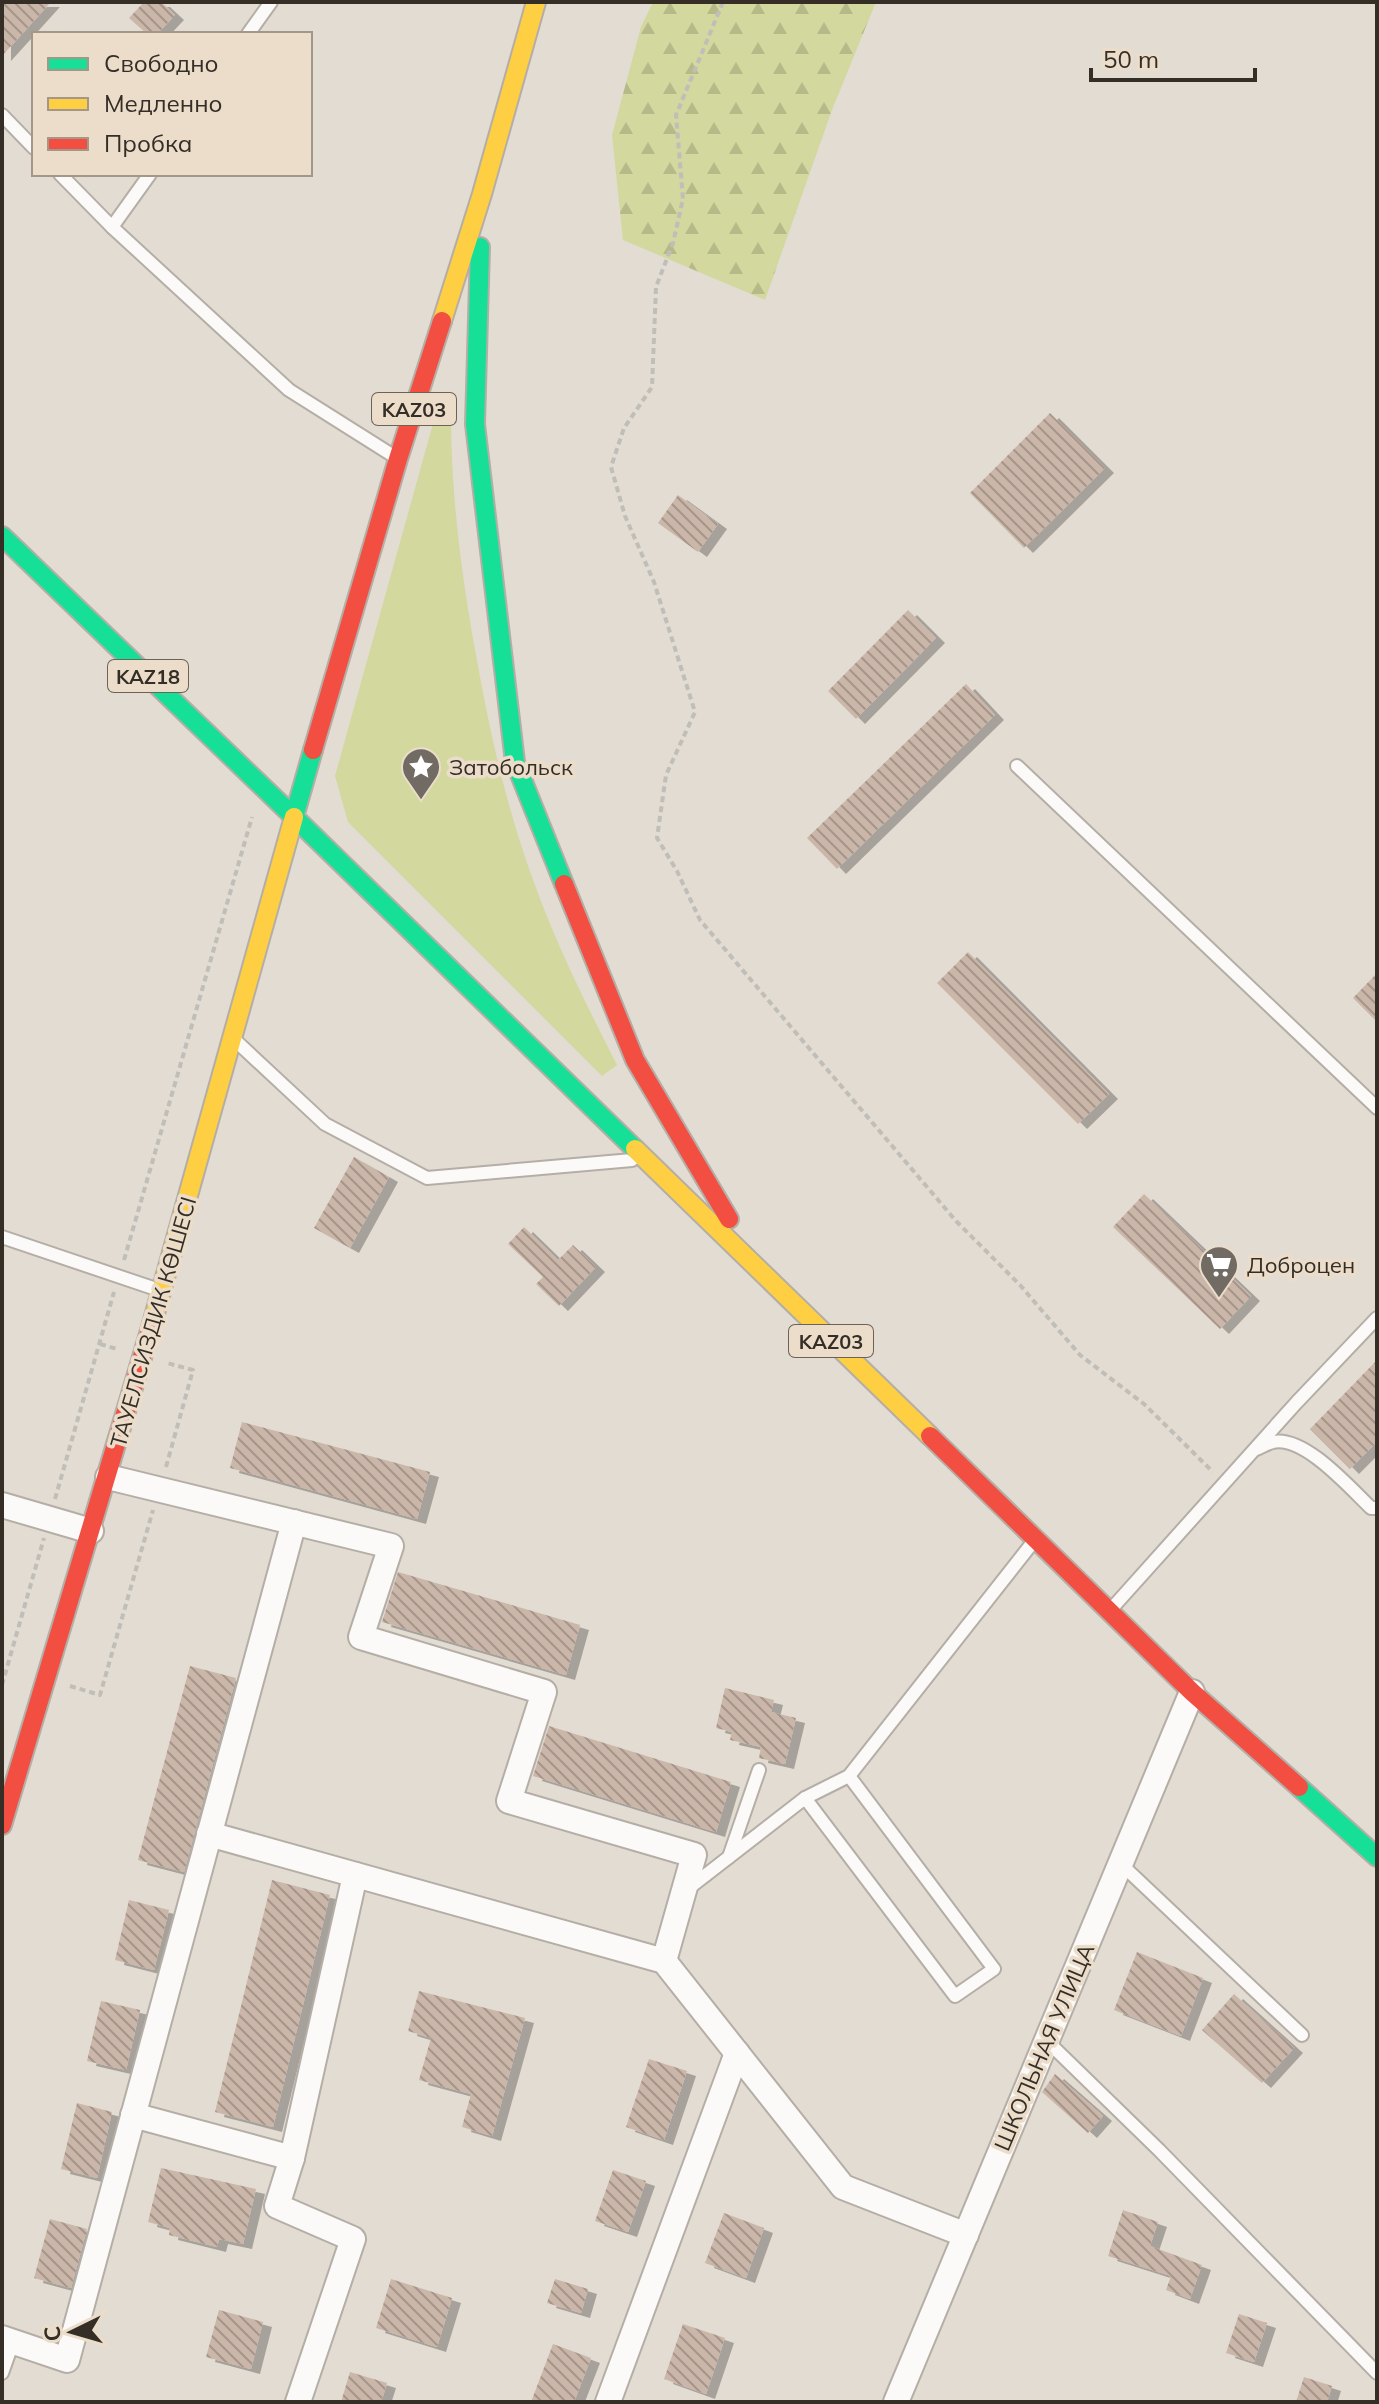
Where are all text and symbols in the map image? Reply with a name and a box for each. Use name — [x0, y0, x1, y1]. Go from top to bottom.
legend — [32, 32, 312, 176]
scale bar — [1091, 32, 1255, 82]
text: 50 m — [1103, 44, 1159, 74]
text: Свободно — [104, 48, 219, 78]
text: Медленно — [104, 88, 223, 118]
text: Пробка — [104, 128, 192, 158]
road number: KАZ03 — [372, 393, 456, 425]
road number: KAZ18 — [108, 660, 188, 692]
place icon: Затобольск — [400, 746, 442, 801]
place label: Затобольск — [449, 753, 573, 781]
street label: ТАУЕЛСИЗДИК КӨШЕСІ — [104, 1193, 202, 1451]
supermarket icon: Доброцен — [1198, 1244, 1240, 1299]
place label: Доброцен — [1247, 1251, 1355, 1279]
road number: KАZ03 — [789, 1325, 873, 1357]
street label: ШКОЛЬНАЯ УЛИЦА — [988, 1939, 1100, 2155]
north arrow — [32, 2292, 112, 2372]
text: С — [37, 2325, 67, 2342]

